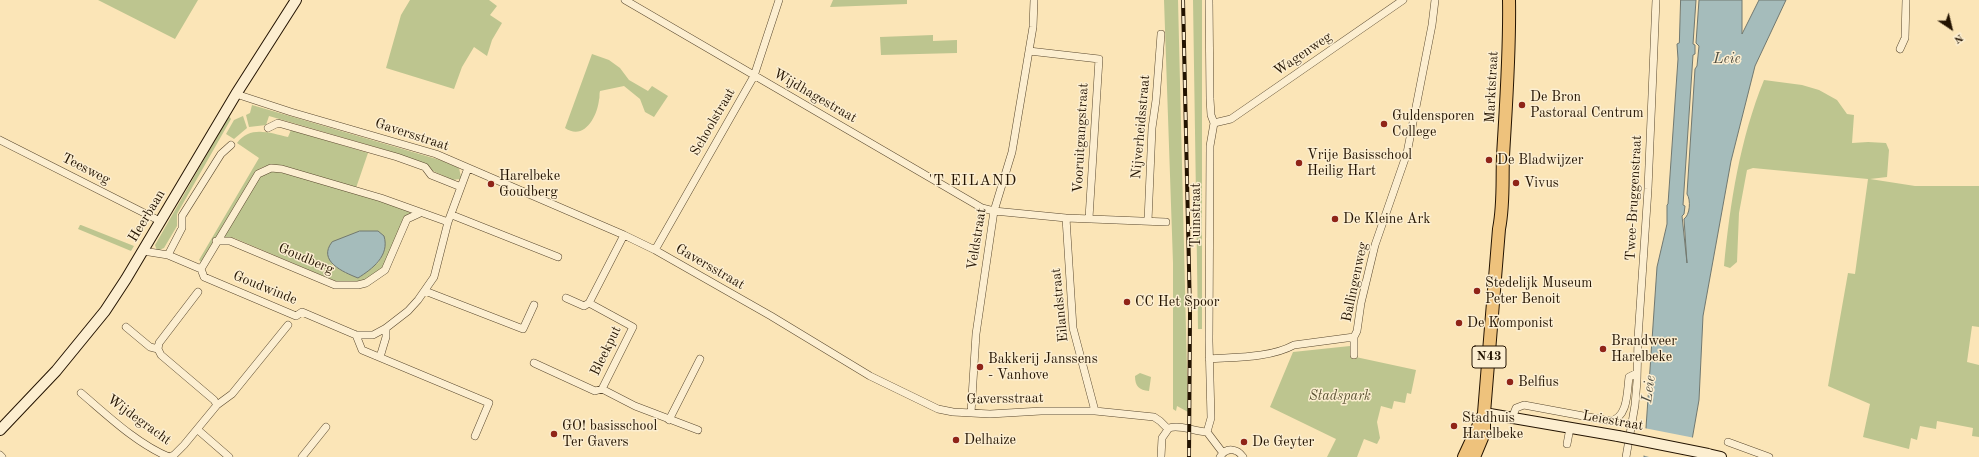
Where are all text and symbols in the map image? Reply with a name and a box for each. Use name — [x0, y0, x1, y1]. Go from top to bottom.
north arrow — [1931, 8, 1971, 48]
street label: Wagenweg — [1271, 28, 1335, 80]
text: N — [1952, 31, 1965, 45]
water label: Leie — [1713, 50, 1741, 68]
street label: Marktstraat — [1482, 51, 1502, 123]
street label: Wijdhagestraat — [770, 65, 860, 127]
street label: Nijverheidsstraat — [1128, 74, 1154, 180]
street label: Vooruitgangstraat — [1070, 82, 1092, 194]
street label: Schoolstraat — [687, 85, 739, 159]
place label: De Bron Pastoraal Centrum — [1530, 89, 1644, 122]
marker: De Bron Pastoraal Centrum — [1517, 100, 1527, 110]
place label: Guldensporen College — [1392, 108, 1475, 140]
street label: Gaversstraat — [373, 115, 451, 155]
marker: Guldensporen College — [1379, 119, 1389, 129]
street label: Twee-Bruggenstraat — [1622, 135, 1646, 261]
place label: Vrije Basisschool Heilig Hart — [1307, 147, 1412, 180]
street label: Teesweg — [59, 150, 113, 188]
place label: De Bladwijzer — [1497, 152, 1583, 168]
marker: De Bladwijzer — [1484, 155, 1494, 165]
marker: Vrije Basisschool Heilig Hart — [1294, 158, 1304, 168]
place label: Harelbeke Goudberg — [499, 168, 560, 200]
district label: 'T EILAND — [929, 172, 1017, 190]
place label: Vivus — [1524, 175, 1559, 191]
marker: Vivus — [1511, 178, 1521, 188]
marker: Harelbeke Goudberg — [486, 179, 496, 189]
street label: Tuinstraat — [1188, 183, 1204, 247]
street label: Heerbaan — [125, 187, 169, 245]
street label: Veldstraat — [964, 207, 990, 271]
place label: De Kleine Ark — [1343, 211, 1430, 227]
marker: De Kleine Ark — [1330, 214, 1340, 224]
street label: Goudberg — [276, 240, 336, 278]
street label: Gaversstraat — [672, 240, 748, 294]
street label: Ballingenweg — [1338, 241, 1372, 323]
street label: Eilandstraat — [1048, 267, 1072, 343]
street label: Goudwinde — [230, 268, 300, 308]
place label: Stedelijk Museum Peter Benoit — [1485, 275, 1592, 308]
marker: Stedelijk Museum Peter Benoit — [1472, 286, 1482, 296]
place label: CC Het Spoor — [1135, 294, 1220, 310]
marker: CC Het Spoor — [1122, 297, 1132, 307]
place label: De Komponist — [1467, 315, 1553, 331]
marker: De Komponist — [1454, 318, 1464, 328]
street label: Bleekput — [587, 323, 625, 379]
place label: Brandweer Harelbeke — [1611, 333, 1677, 366]
marker: Brandweer Harelbeke — [1598, 344, 1608, 354]
road number: N43 — [1472, 346, 1506, 368]
place label: Bakkerij Janssens - Vanhove — [988, 351, 1098, 384]
marker: Bakkerij Janssens - Vanhove — [975, 362, 985, 372]
place label: Belfius — [1518, 374, 1559, 390]
water label: Leie — [1638, 374, 1660, 404]
marker: Belfius — [1505, 377, 1515, 387]
park label: Stadspark — [1309, 388, 1371, 404]
street label: Gaversstraat — [966, 390, 1044, 408]
street label: Wijdegracht — [104, 391, 174, 449]
street label: Leiestraat — [1581, 407, 1645, 435]
place label: Stadhuis Harelbeke — [1462, 410, 1523, 442]
place label: GO! basisschool Ter Gavers — [562, 418, 657, 450]
marker: Stadhuis Harelbeke — [1449, 421, 1459, 431]
marker: GO! basisschool Ter Gavers — [549, 429, 559, 439]
place label: Delhaize — [964, 432, 1016, 448]
place label: De Geyter — [1252, 434, 1314, 450]
marker: Delhaize — [951, 435, 961, 445]
marker: De Geyter — [1239, 437, 1249, 447]

